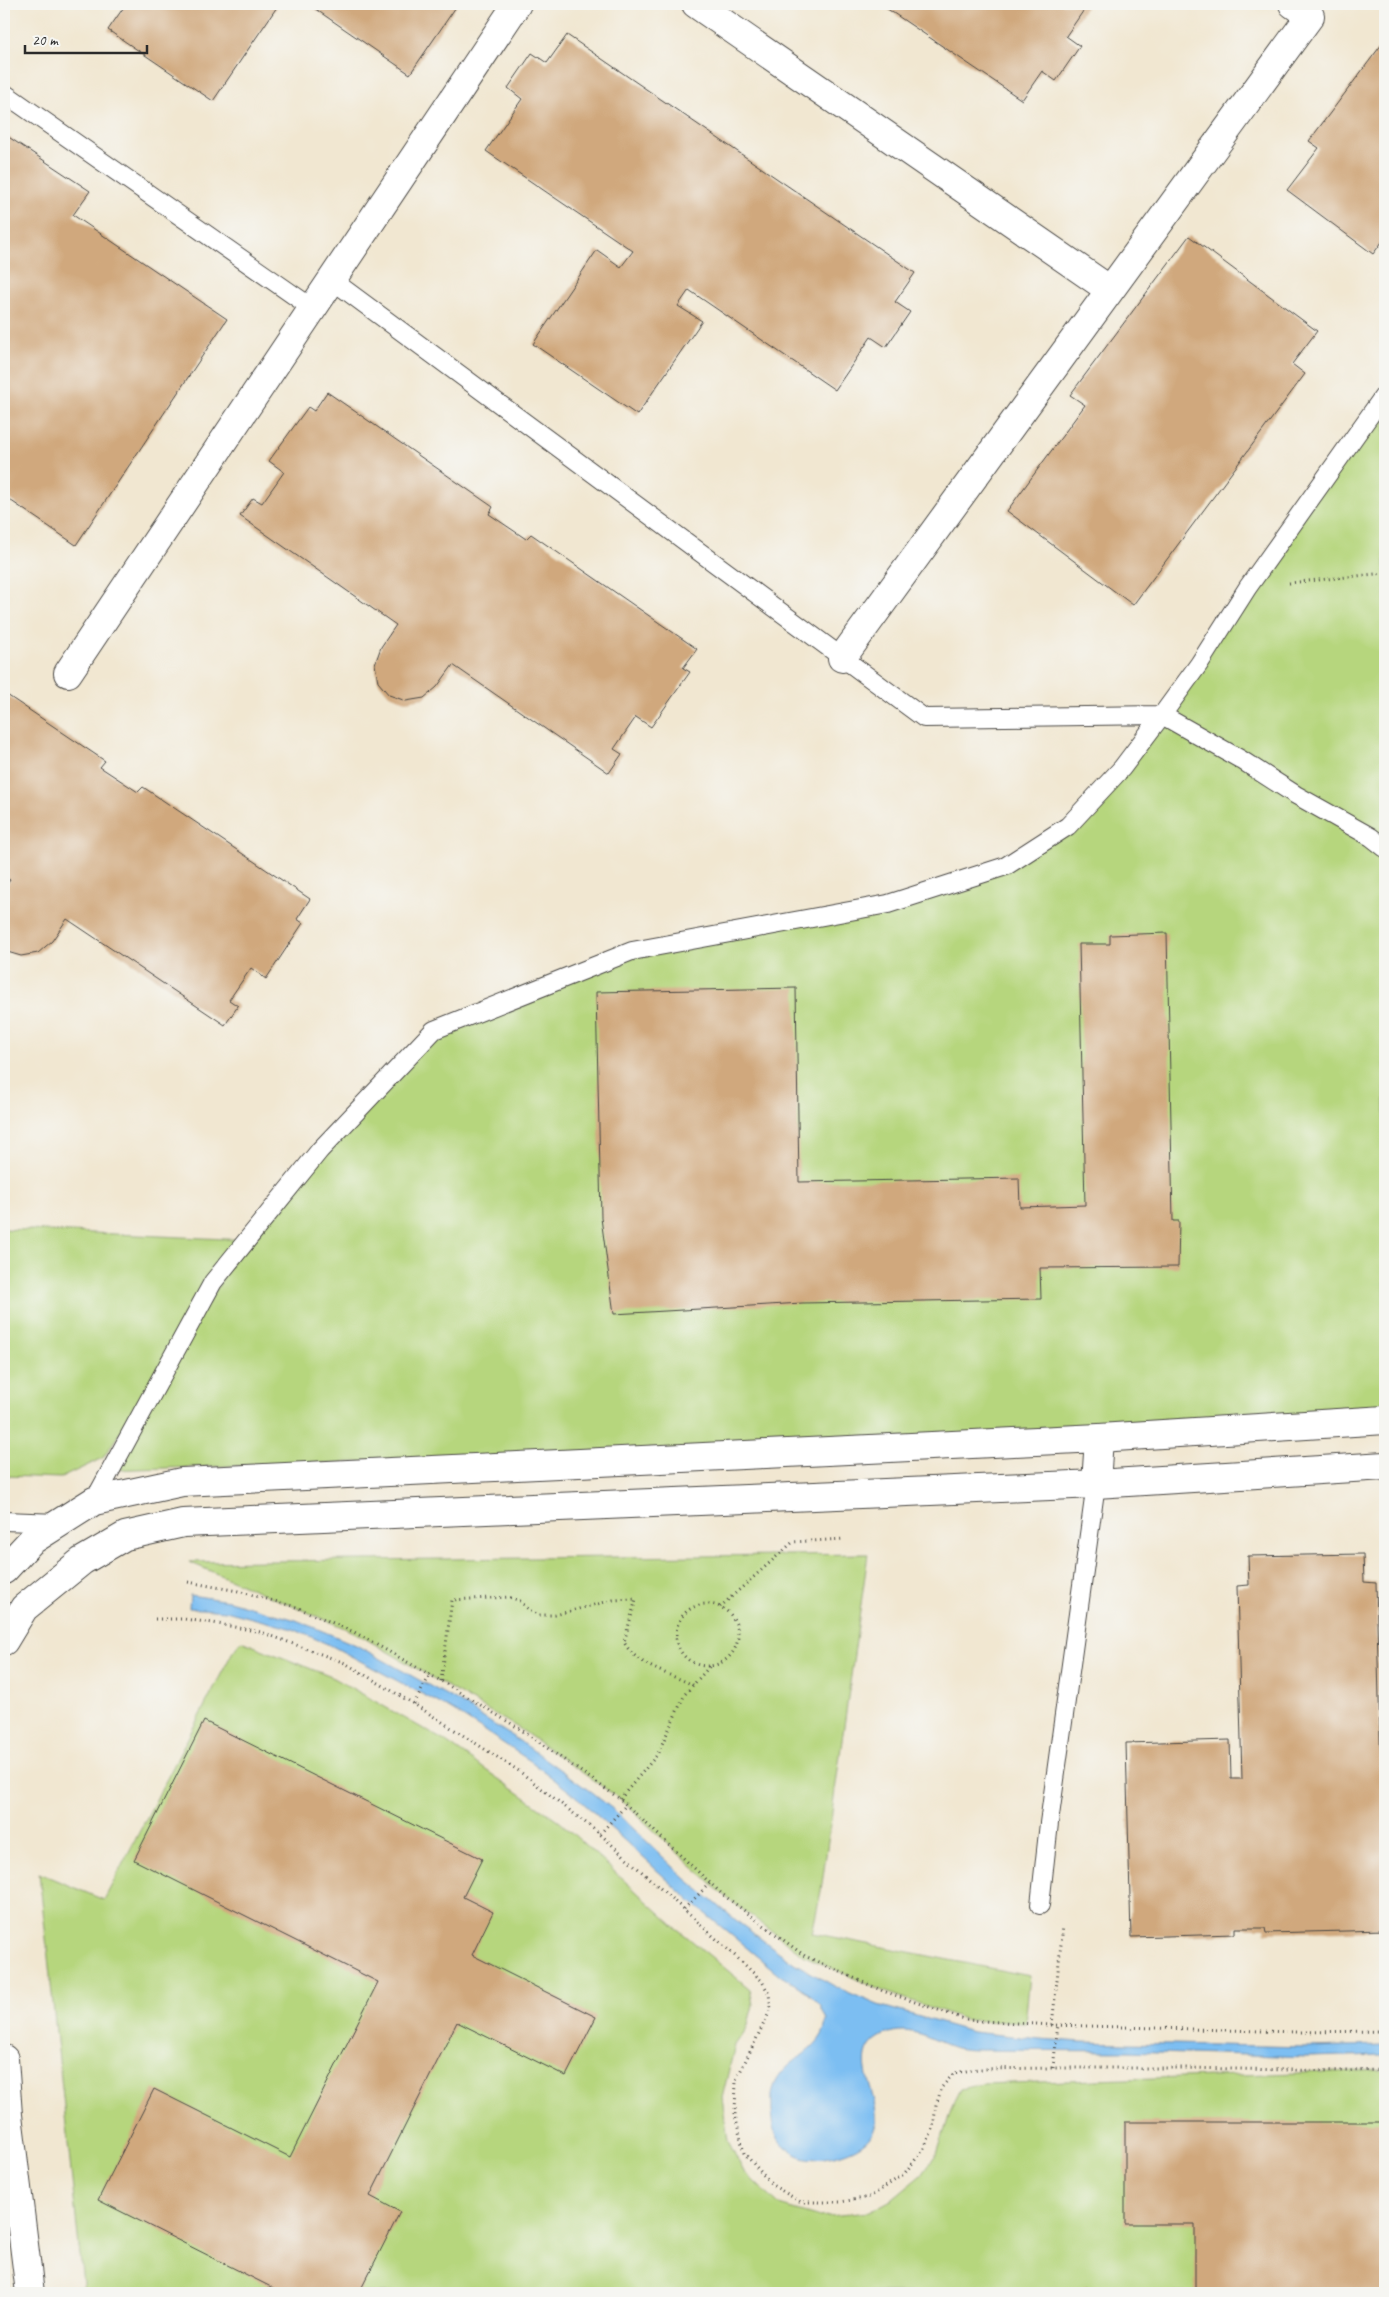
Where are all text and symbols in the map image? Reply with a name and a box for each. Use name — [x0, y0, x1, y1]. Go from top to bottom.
scale bar — [25, 22, 148, 54]
text: 20 m — [32, 31, 59, 50]

